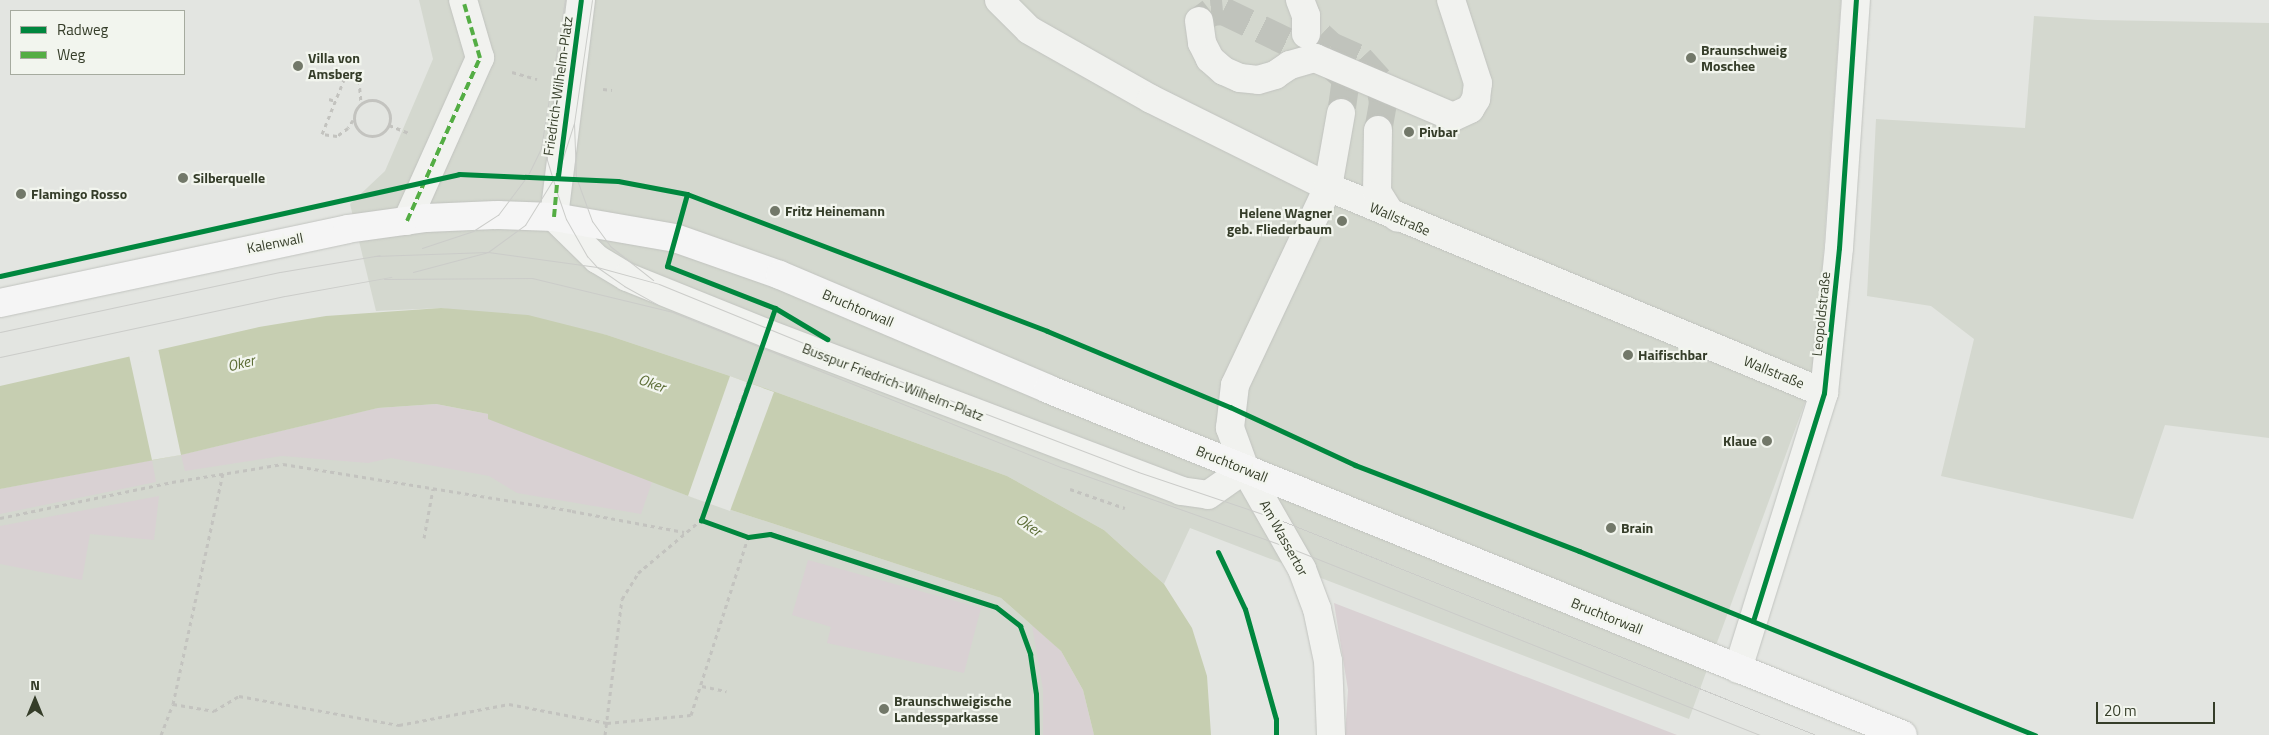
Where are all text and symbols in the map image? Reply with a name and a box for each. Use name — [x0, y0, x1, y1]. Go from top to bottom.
legend — [10, 10, 185, 75]
street label: Friedrich-Wilhelm-Platz — [540, 15, 576, 157]
text: Radweg — [57, 18, 108, 41]
place label: Braunschweig Moschee — [1701, 42, 1787, 74]
text: Weg — [57, 43, 85, 66]
place label: Villa von Amsberg — [308, 50, 362, 82]
marker: Braunschweig Moschee — [1685, 52, 1697, 64]
marker: Villa von Amsberg — [292, 60, 304, 72]
place label: Pivbar — [1419, 124, 1458, 140]
marker: Pivbar — [1403, 126, 1415, 138]
place label: Silberquelle — [193, 170, 265, 186]
marker: Silberquelle — [177, 172, 189, 184]
place label: Flamingo Rosso — [31, 186, 127, 202]
marker: Flamingo Rosso — [15, 188, 27, 200]
street label: Wallstraße — [1367, 199, 1433, 239]
place label: Fritz Heinemann — [785, 203, 885, 219]
marker: Fritz Heinemann — [769, 205, 781, 217]
place label: Helene Wagner geb. Fliederbaum — [1227, 205, 1332, 238]
marker: Helene Wagner geb. Fliederbaum — [1336, 215, 1348, 227]
street label: Kalenwall — [246, 229, 304, 257]
street label: Leopoldstraße — [1808, 271, 1834, 357]
street label: Bruchtorwall — [820, 285, 896, 331]
street label: Busspur Friedrich-Wilhelm-Platz — [800, 340, 986, 424]
place label: Haifischbar — [1638, 347, 1707, 363]
marker: Haifischbar — [1622, 349, 1634, 361]
water label: Oker — [225, 351, 257, 375]
street label: Wallstraße — [1741, 352, 1807, 392]
water label: Oker — [636, 370, 668, 396]
place label: Klaue — [1723, 433, 1757, 449]
marker: Klaue — [1761, 435, 1773, 447]
street label: Bruchtorwall — [1194, 442, 1270, 486]
street label: Am Wassertor — [1256, 497, 1312, 579]
water label: Oker — [1013, 510, 1045, 540]
place label: Brain — [1621, 520, 1653, 536]
marker: Brain — [1605, 522, 1617, 534]
street label: Bruchtorwall — [1569, 594, 1645, 638]
text: N — [30, 674, 40, 695]
north arrow — [10, 675, 60, 725]
scale bar — [2099, 692, 2218, 724]
place label: Braunschweigische Landessparkasse — [894, 693, 1011, 726]
text: 20 m — [2104, 699, 2137, 722]
marker: Braunschweigische Landessparkasse — [878, 703, 890, 715]

